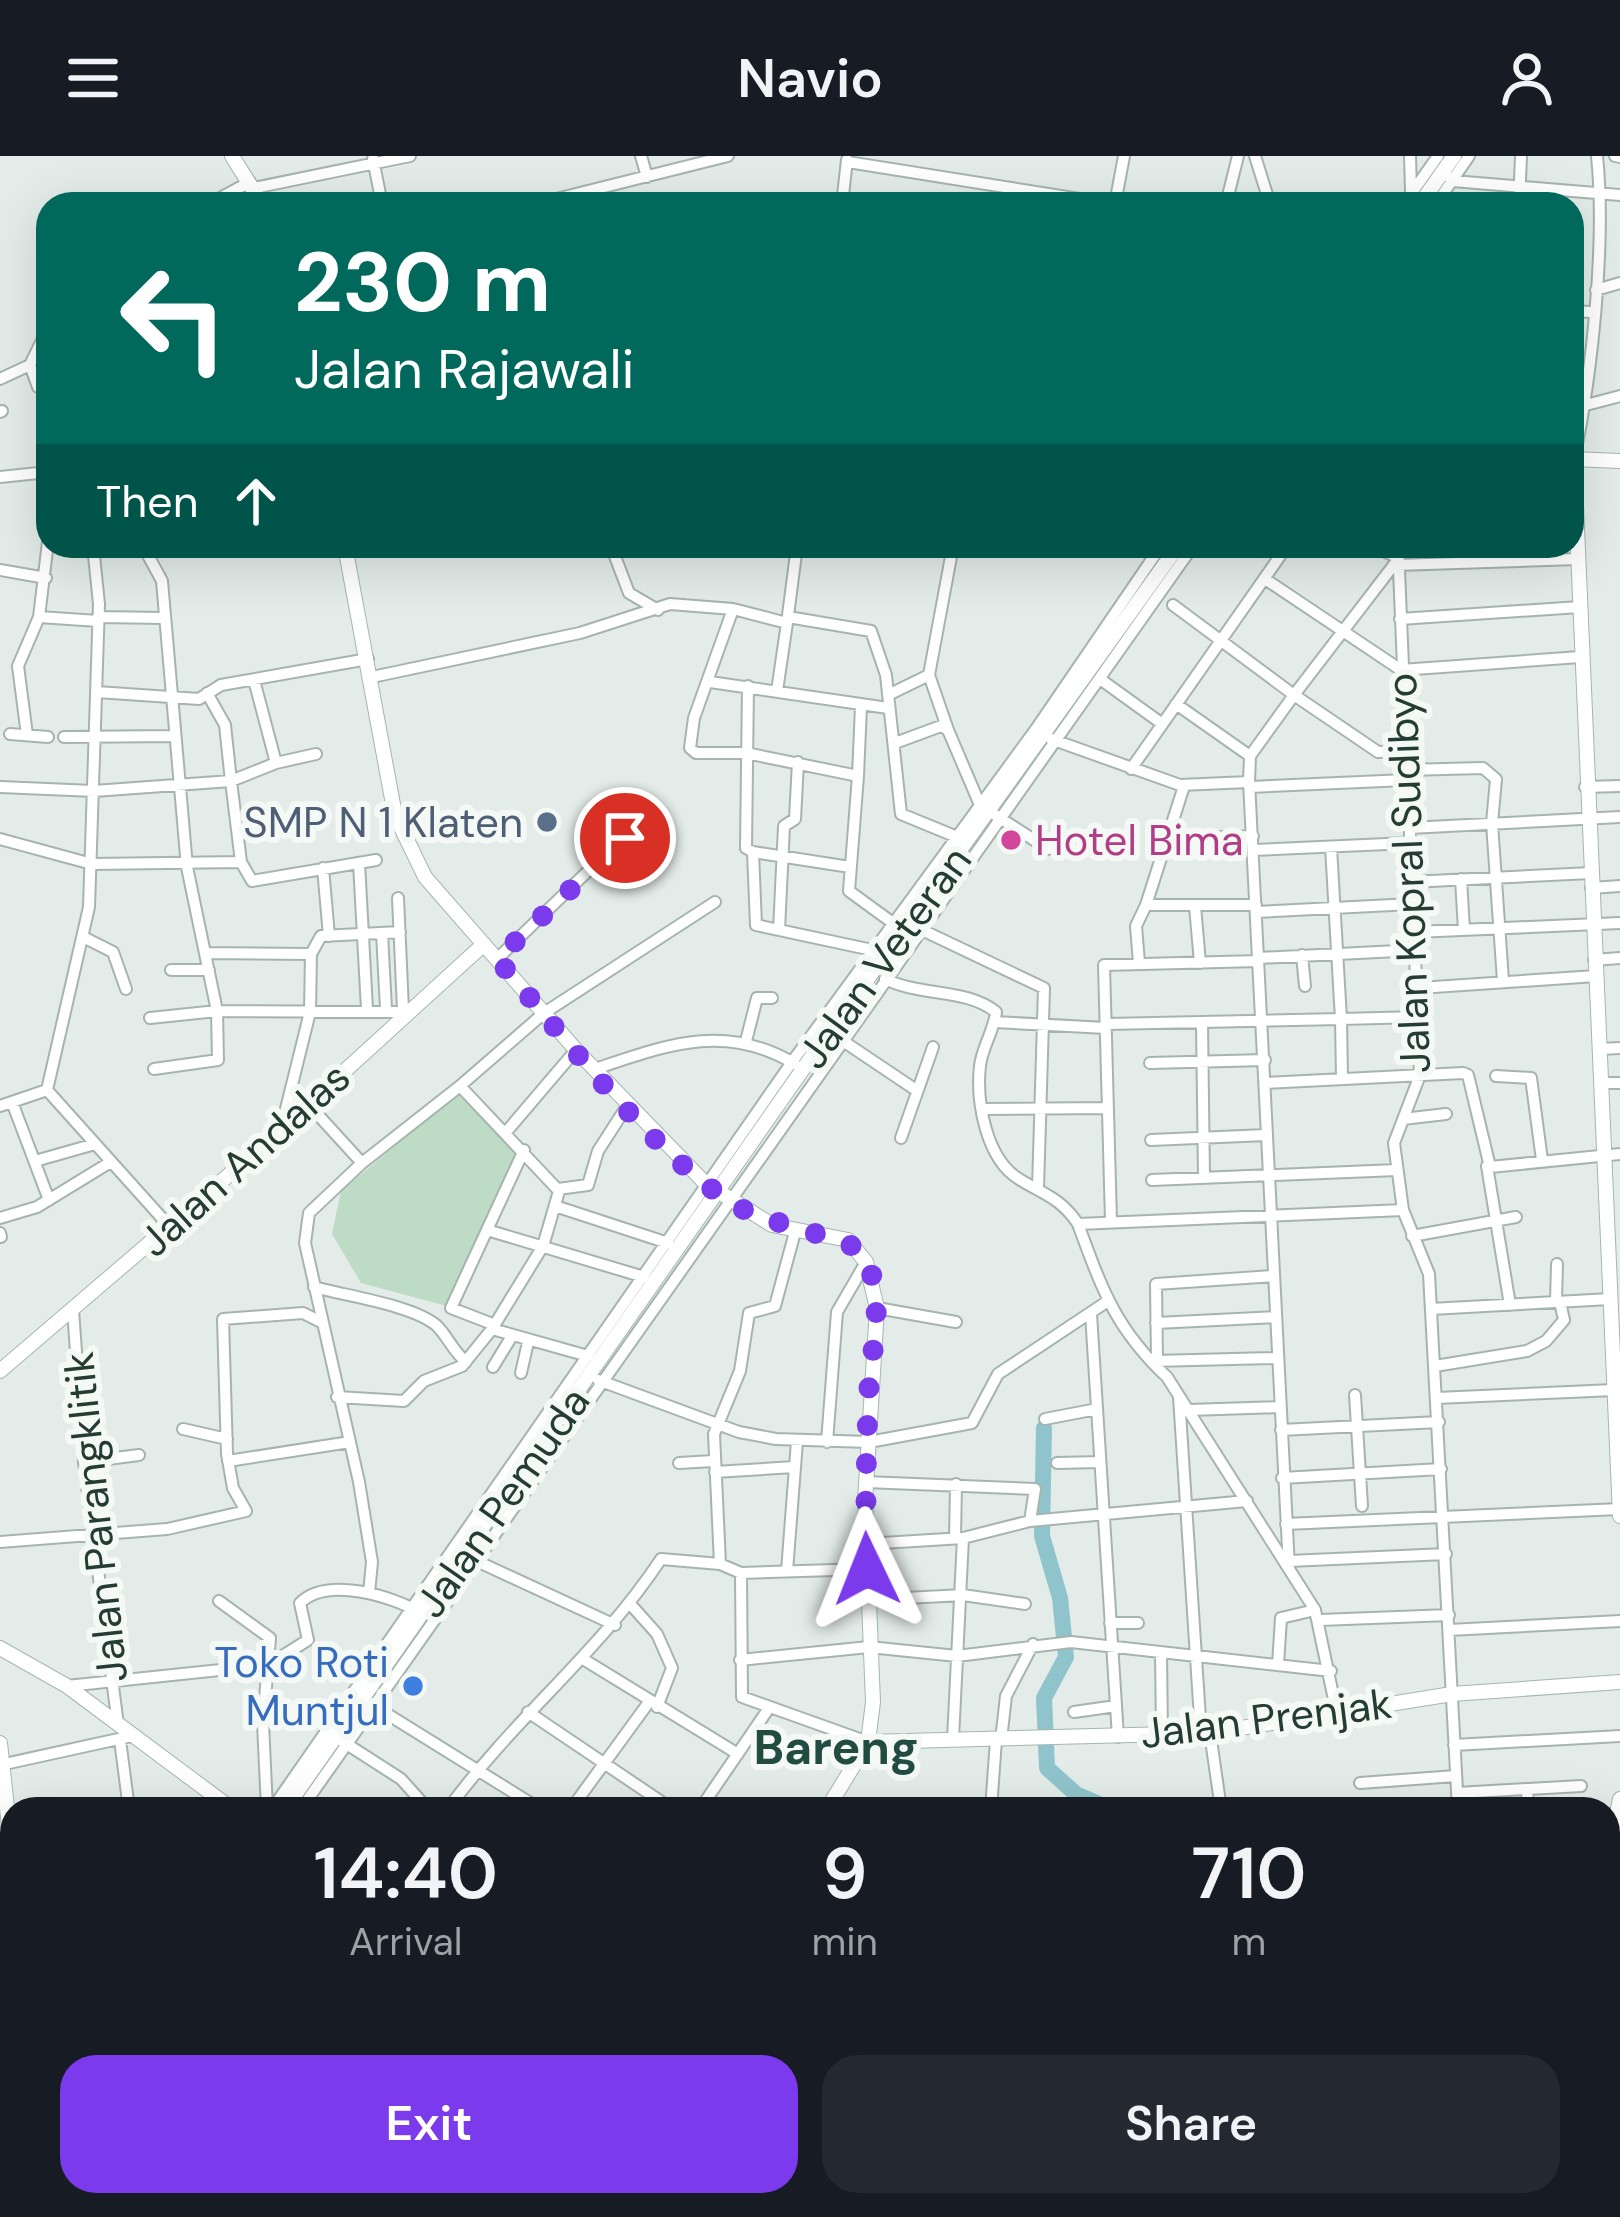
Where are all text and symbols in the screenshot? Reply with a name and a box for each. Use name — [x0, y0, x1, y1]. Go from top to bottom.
text: Navio — [737, 43, 883, 114]
icon: menu — [60, 45, 126, 111]
icon: person — [1494, 45, 1560, 111]
text: 230 m — [294, 228, 551, 337]
icon: left — [96, 240, 252, 396]
text: Jalan Rajawali — [294, 334, 634, 405]
icon: ahead — [223, 468, 289, 534]
text: Then — [96, 472, 199, 531]
street label: Jalan Kopral Sudibyo — [1374, 672, 1443, 1074]
pin — [574, 787, 676, 889]
place label: SMP N 1 Klaten — [243, 795, 523, 850]
icon: arrive — [592, 805, 658, 871]
marker: SMP N 1 Klaten — [534, 809, 560, 835]
place label: Hotel Bima — [1035, 813, 1244, 868]
marker: Hotel Bima — [998, 827, 1024, 853]
street label: Jalan Veteran — [785, 835, 984, 1079]
street label: Jalan Andalas — [127, 1050, 362, 1269]
street label: Jalan Parangklitik — [51, 1349, 140, 1685]
street label: Jalan Pemuda — [403, 1376, 602, 1628]
position arrow — [804, 1506, 930, 1632]
place label: Toko Roti Muntjul — [214, 1635, 389, 1738]
marker: Toko Roti Muntjul — [400, 1673, 426, 1699]
street label: Jalan Prenjak — [1137, 1676, 1395, 1761]
district label: Bareng — [753, 1716, 919, 1779]
text: 14:40 — [314, 1827, 498, 1920]
text: 9 — [822, 1827, 868, 1920]
text: 710 — [1192, 1827, 1306, 1920]
text: Arrival — [349, 1916, 463, 1967]
text: min — [811, 1916, 878, 1967]
text: m — [1232, 1916, 1266, 1967]
button: Exit — [60, 2055, 798, 2193]
button: Share — [822, 2055, 1560, 2193]

